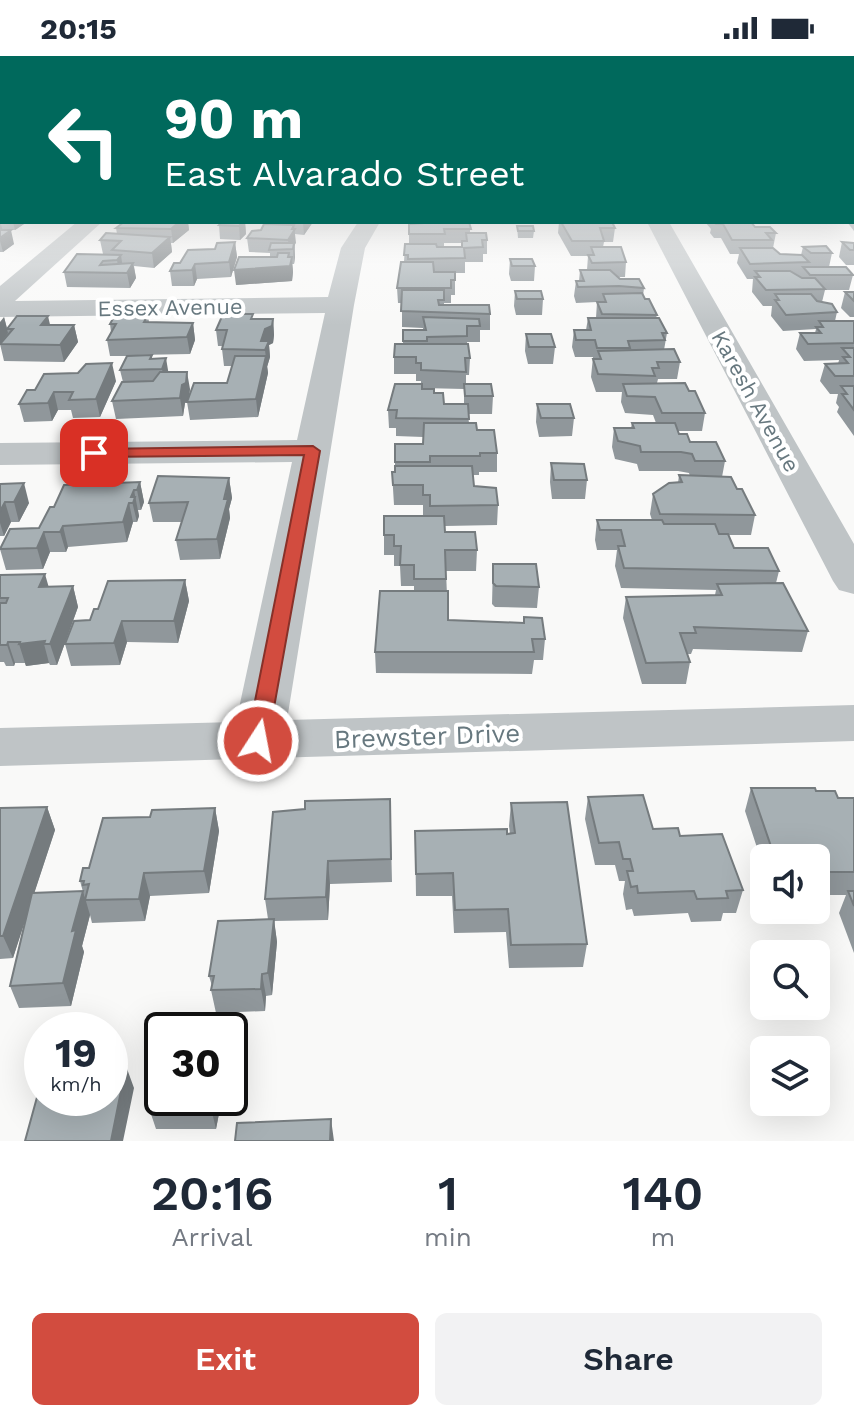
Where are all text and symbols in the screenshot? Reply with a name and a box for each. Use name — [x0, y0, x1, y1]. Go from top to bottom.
text: 20:15 — [40, 11, 117, 46]
text: 90 m — [164, 86, 303, 152]
icon: left — [32, 88, 136, 192]
text: East Alvarado Street — [164, 153, 524, 195]
street label: Essex Avenue — [97, 294, 243, 321]
street label: Karesh Avenue — [706, 326, 805, 476]
pin — [60, 419, 128, 487]
icon: arrive — [72, 431, 116, 475]
position arrow — [216, 699, 300, 783]
street label: Brewster Drive — [333, 718, 521, 754]
map controls — [750, 844, 830, 1116]
button: sound — [750, 844, 830, 924]
button: search — [750, 940, 830, 1020]
speed limit sign: 30 — [144, 1012, 248, 1116]
text: 19 — [55, 1030, 97, 1077]
button: layers — [750, 1036, 830, 1116]
text: km/h — [50, 1072, 102, 1096]
text: 20:16 — [151, 1165, 273, 1222]
text: 1 — [438, 1165, 458, 1222]
text: 140 — [622, 1165, 703, 1222]
text: Arrival — [171, 1222, 253, 1252]
text: min — [424, 1222, 472, 1252]
text: m — [650, 1222, 675, 1252]
button: Exit — [32, 1313, 419, 1405]
button: Share — [435, 1313, 822, 1405]

